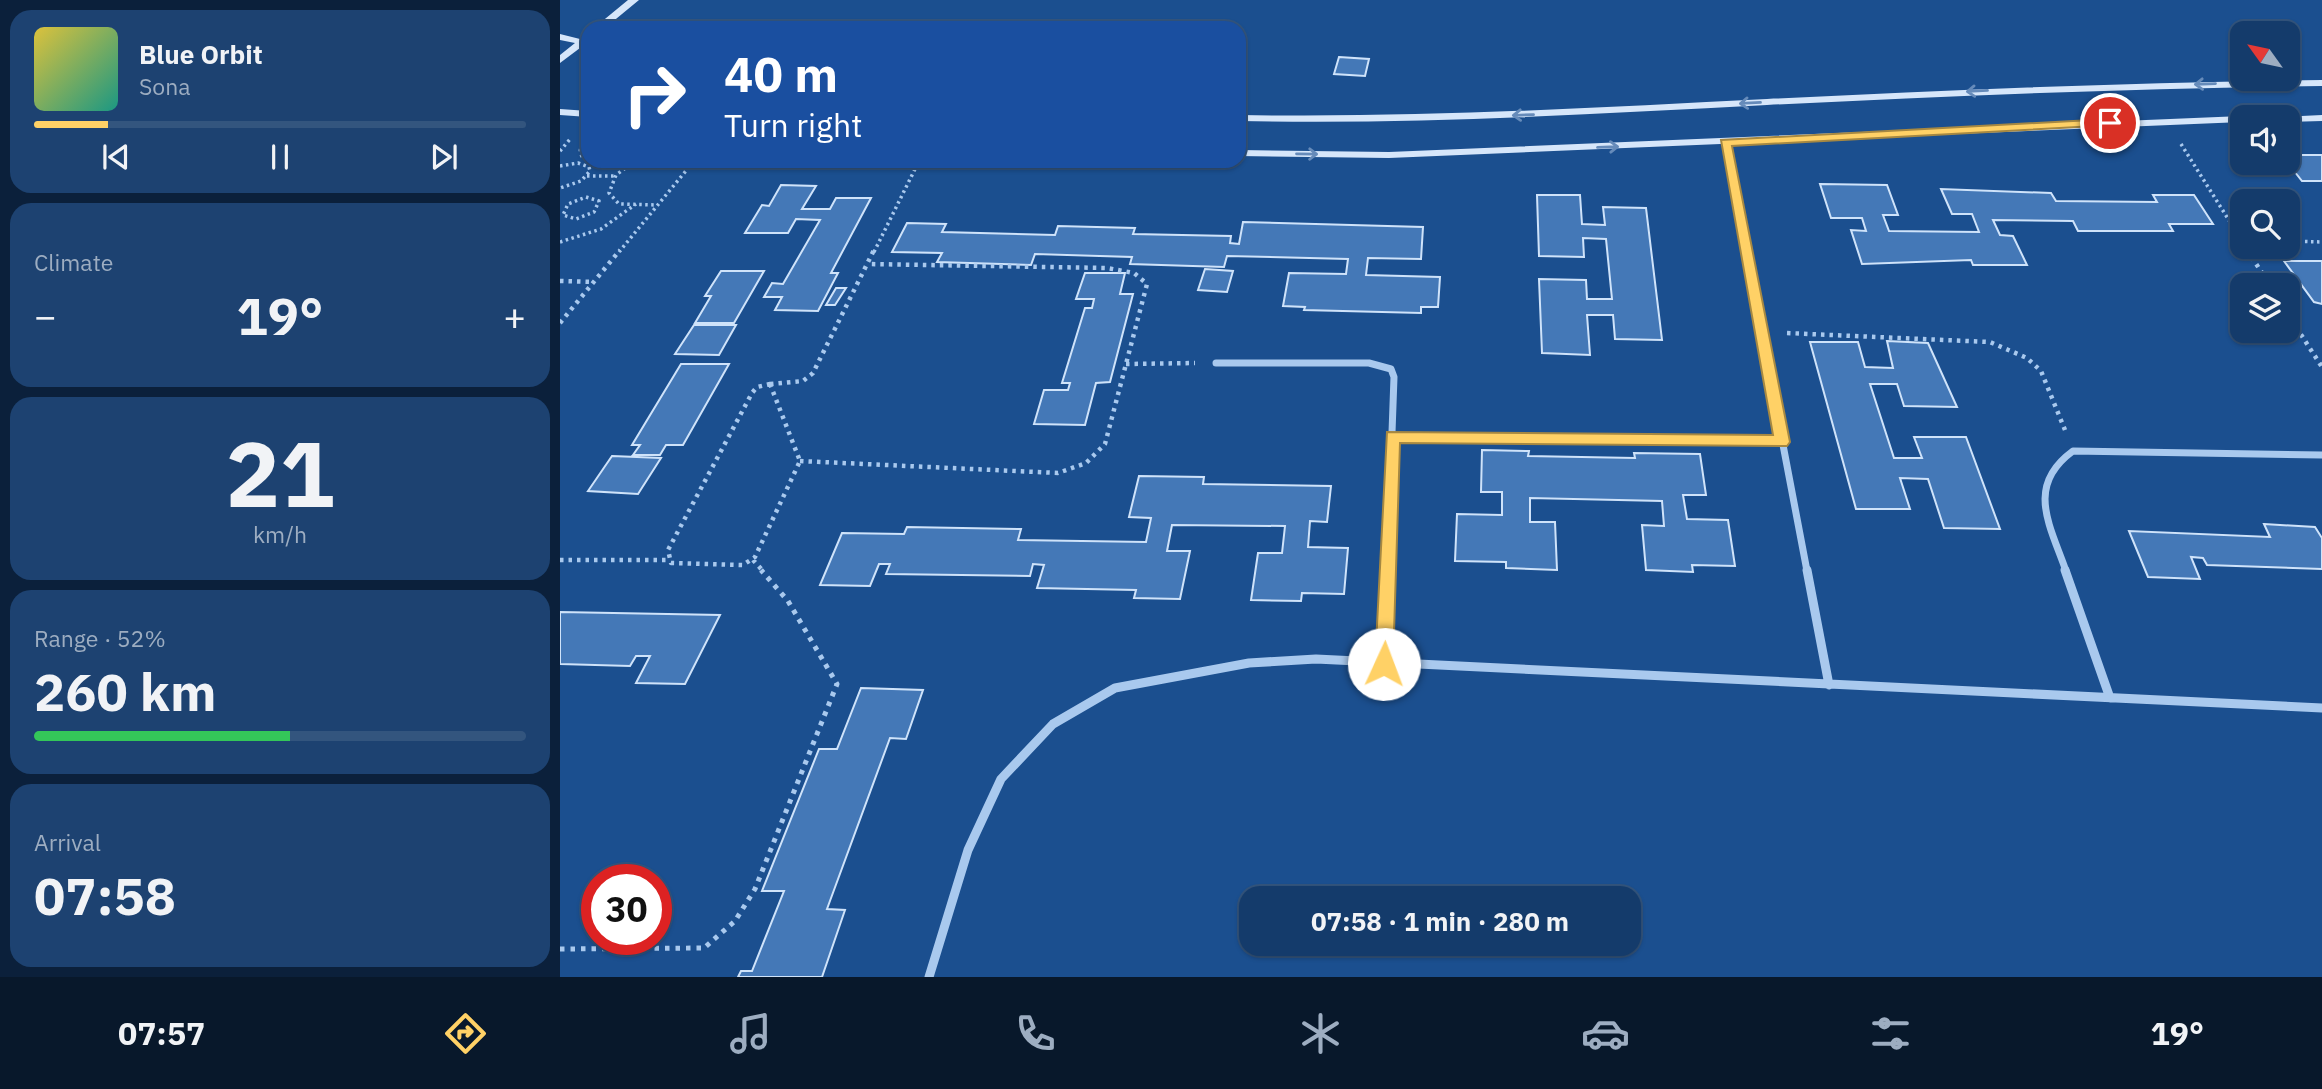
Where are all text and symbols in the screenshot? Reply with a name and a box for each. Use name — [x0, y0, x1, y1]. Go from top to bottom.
north arrow — [2230, 21, 2300, 91]
map controls — [2230, 21, 2300, 343]
text: Blue Orbit — [139, 37, 263, 71]
text: 40 m — [724, 42, 838, 105]
icon: right — [609, 49, 700, 140]
text: Sona — [139, 71, 191, 101]
one-way arrow — [2194, 78, 2217, 91]
one-way arrow — [1966, 85, 1989, 98]
pin — [2080, 93, 2140, 153]
one-way arrow — [1739, 97, 1762, 110]
text: Turn right — [724, 104, 862, 146]
icon: arrive — [2091, 104, 2129, 142]
button: sound — [2230, 105, 2300, 175]
one-way arrow — [1512, 108, 1535, 121]
icon: previous — [97, 138, 135, 176]
icon: pause — [261, 138, 299, 176]
icon: next — [425, 138, 463, 176]
one-way arrow — [1596, 140, 1619, 153]
one-way arrow — [1295, 147, 1318, 161]
button: search — [2230, 189, 2300, 259]
text: Climate — [34, 247, 113, 277]
button: layers — [2230, 273, 2300, 343]
text: 19° — [237, 282, 323, 349]
text: − — [34, 291, 57, 340]
text: + — [503, 291, 526, 340]
text: 21 — [225, 414, 335, 532]
text: km/h — [253, 519, 307, 549]
text: Range · 52% — [34, 623, 166, 653]
position arrow — [1347, 627, 1421, 701]
text: 260 km — [34, 658, 216, 725]
text: Arrival — [34, 827, 101, 857]
text: 07:58 — [34, 862, 176, 929]
speed limit sign: 30 — [581, 864, 672, 955]
text: 07:58 · 1 min · 280 m — [1311, 904, 1569, 938]
icon: directions — [441, 1009, 490, 1058]
icon: music — [726, 1009, 775, 1058]
icon: phone — [1011, 1009, 1060, 1058]
icon: climate — [1296, 1009, 1345, 1058]
icon: car — [1581, 1009, 1630, 1058]
icon: filters — [1866, 1009, 1915, 1058]
text: 07:57 — [118, 1012, 205, 1054]
text: 19° — [2151, 1012, 2204, 1054]

